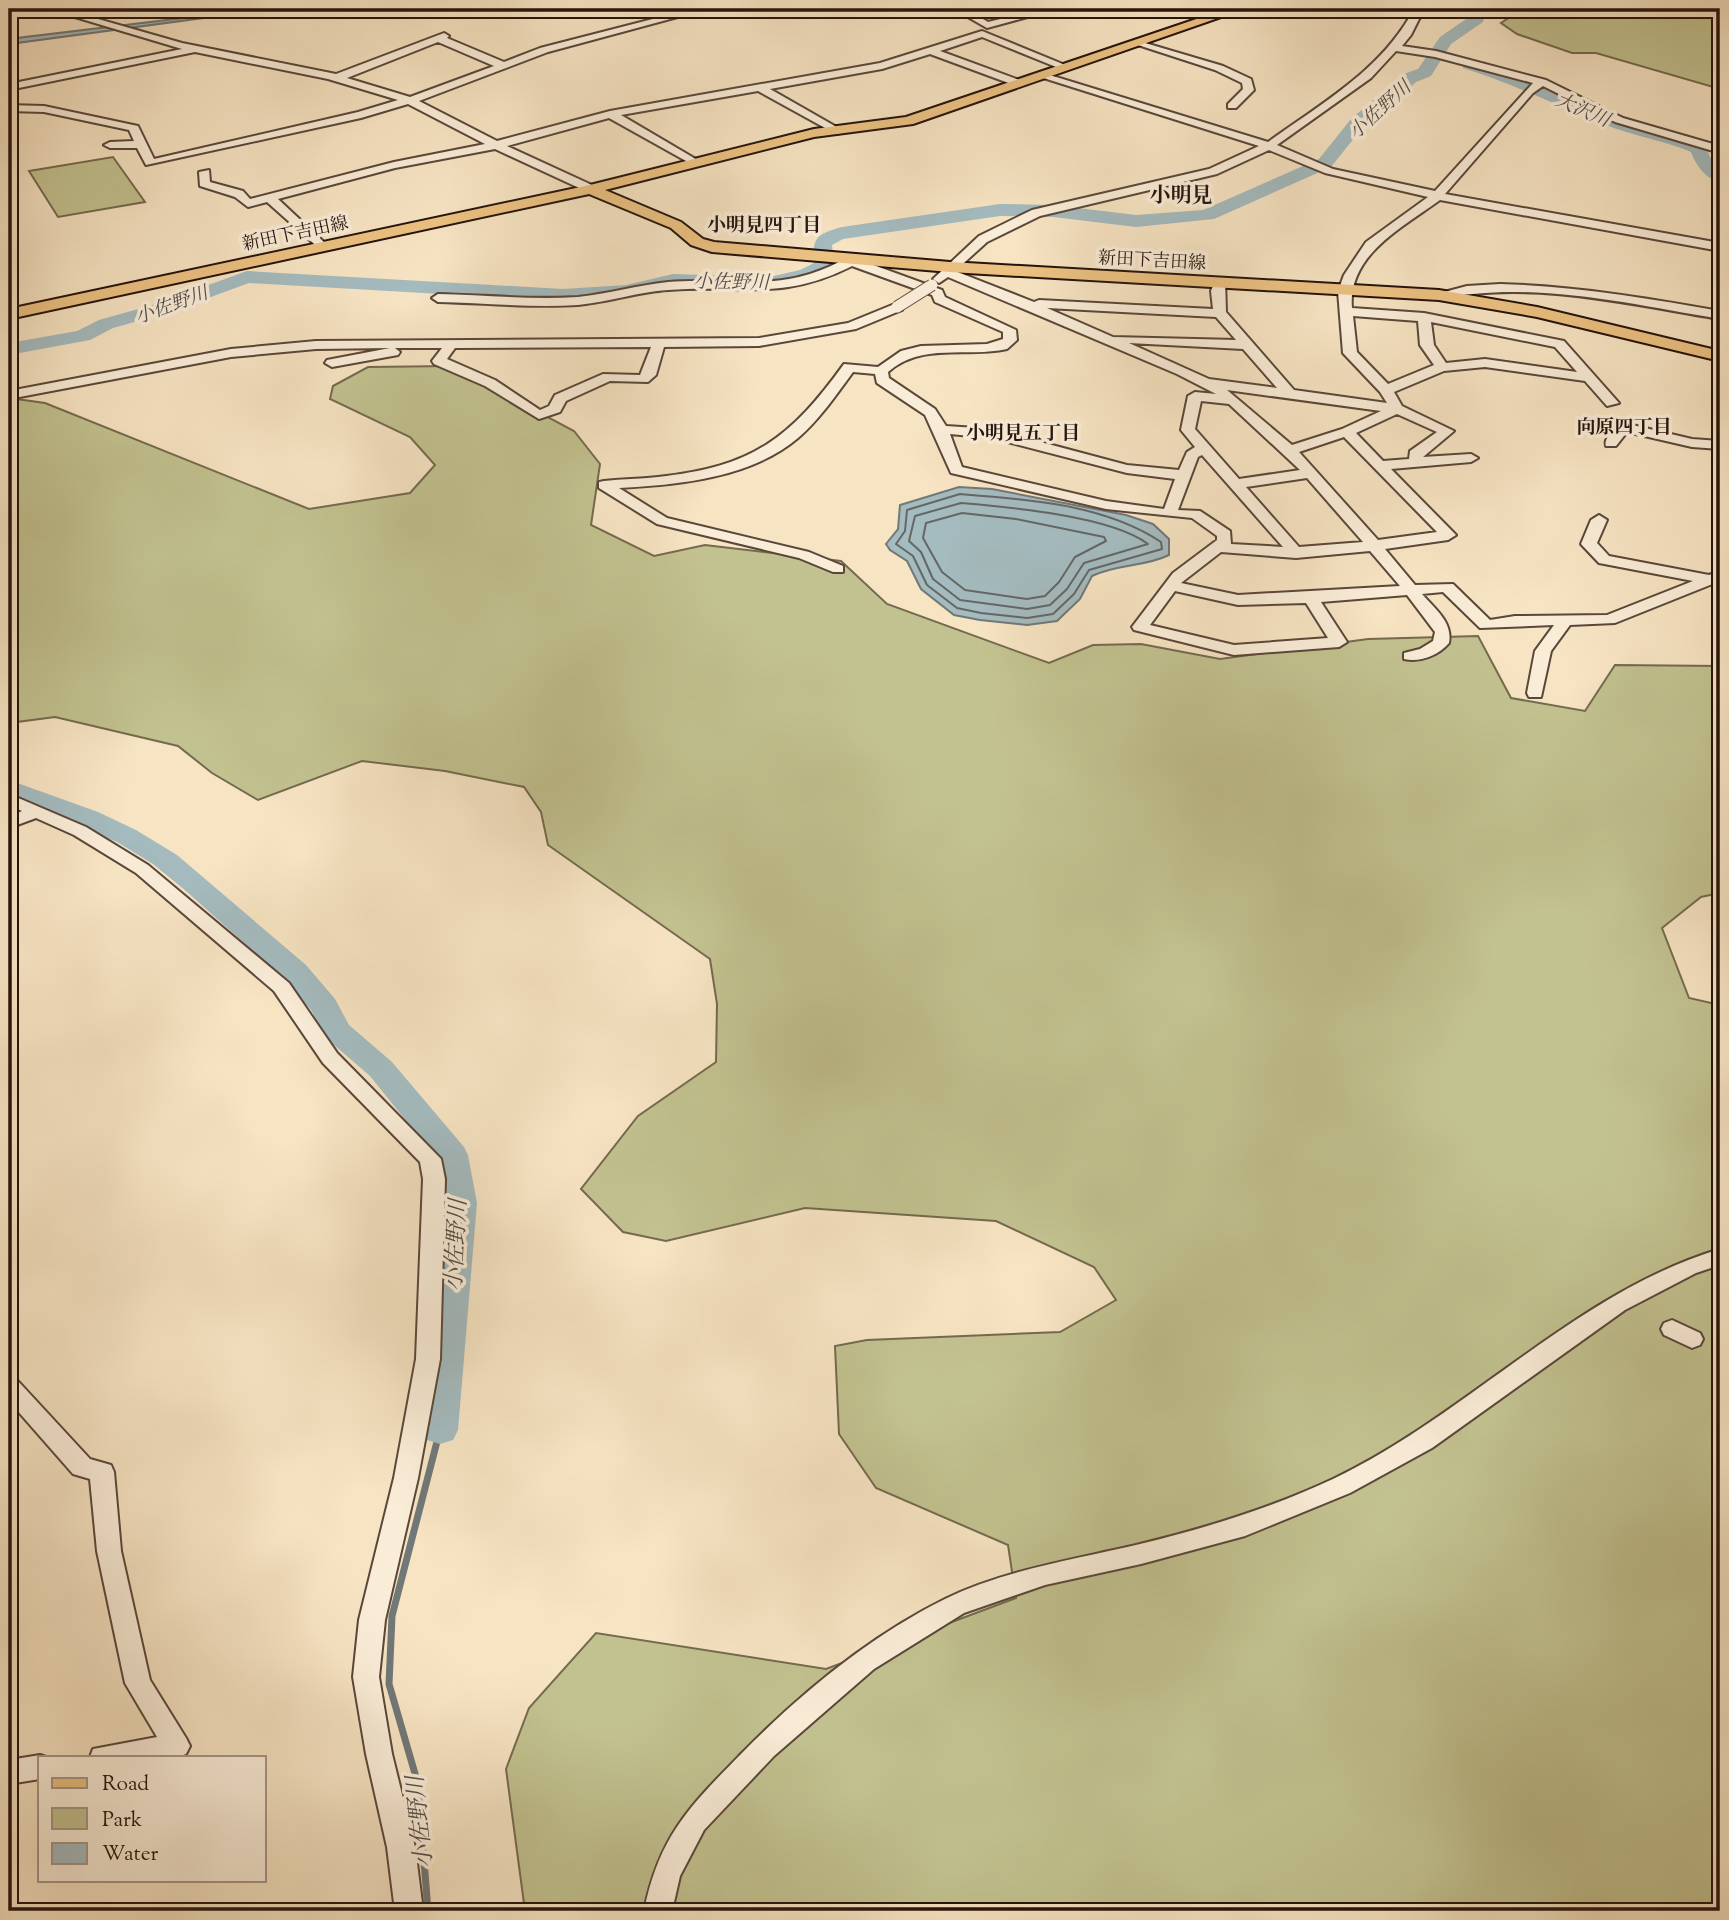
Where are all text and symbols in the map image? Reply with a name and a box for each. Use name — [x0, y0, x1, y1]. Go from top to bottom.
water label: 小佐野川 — [1343, 74, 1419, 146]
water label: 大沢川 — [1551, 88, 1615, 136]
district label: 小明見 — [1150, 182, 1213, 212]
street label: 新田下吉田線 — [240, 211, 351, 259]
district label: 小明見四丁目 — [707, 213, 821, 240]
street label: 新田下吉田線 — [1097, 246, 1207, 278]
water label: 小佐野川 — [693, 269, 771, 298]
water label: 小佐野川 — [132, 280, 214, 332]
district label: 向原四丁目 — [1576, 415, 1672, 442]
district label: 小明見五丁目 — [966, 421, 1080, 448]
water label: 小佐野川 — [439, 1195, 477, 1292]
legend — [38, 1756, 266, 1882]
text: Road — [102, 1770, 149, 1800]
water label: 小佐野川 — [400, 1771, 443, 1869]
text: Park — [102, 1806, 143, 1836]
text: Water — [102, 1840, 159, 1870]

